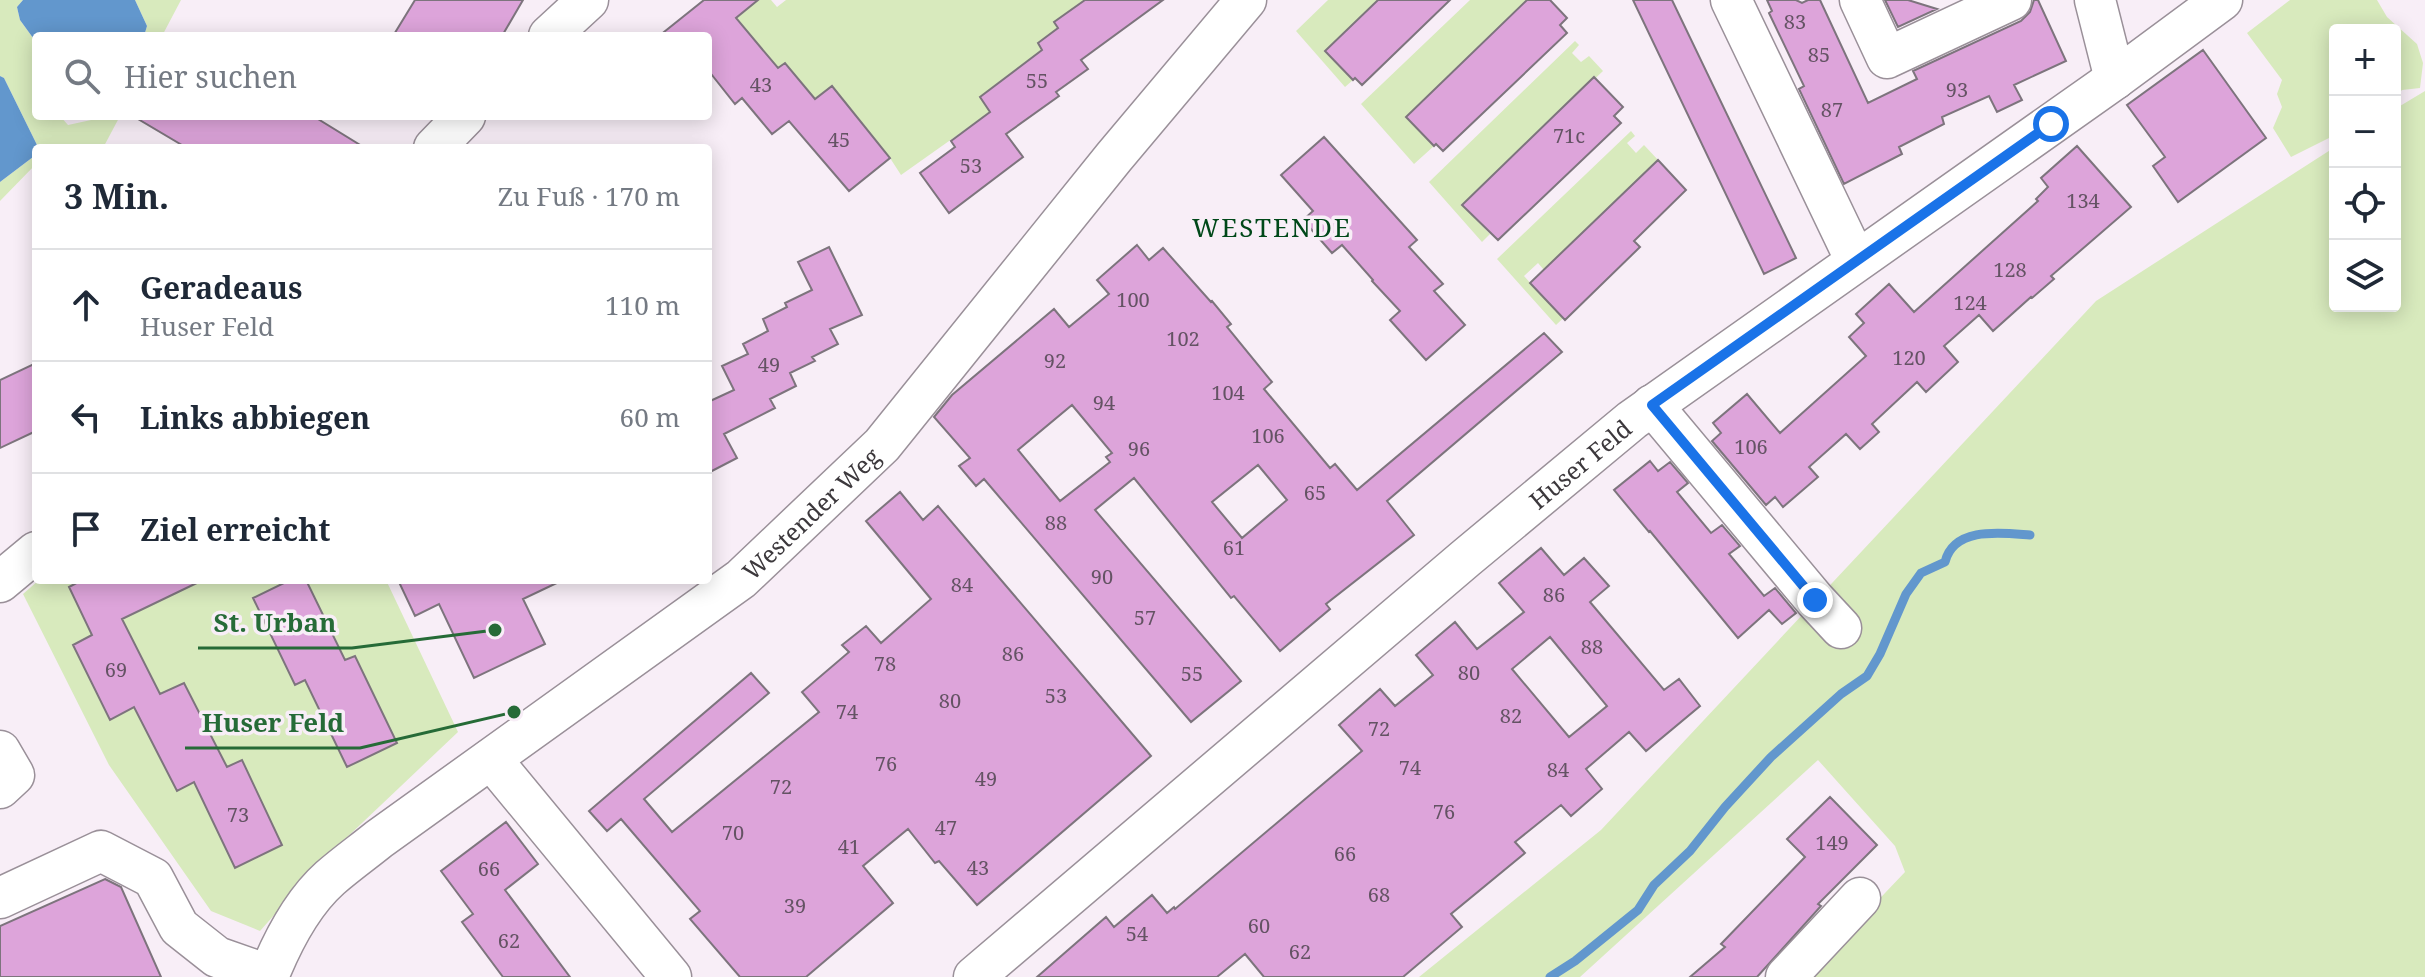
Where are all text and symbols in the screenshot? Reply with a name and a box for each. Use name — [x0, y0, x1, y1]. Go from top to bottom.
house number: 83 — [1784, 8, 1806, 35]
map controls — [2329, 24, 2401, 312]
button: + — [2329, 24, 2401, 96]
search box — [32, 32, 712, 120]
house number: 85 — [1808, 41, 1830, 68]
icon: search — [60, 54, 104, 98]
text: Hier suchen — [124, 56, 297, 97]
house number: 55 — [1026, 67, 1048, 94]
house number: 43 — [750, 71, 772, 98]
house number: 93 — [1946, 76, 1968, 103]
house number: 87 — [1821, 96, 1843, 123]
button: − — [2329, 96, 2401, 168]
route start — [2033, 106, 2069, 142]
house number: 71c — [1553, 122, 1585, 149]
house number: 45 — [828, 126, 850, 153]
house number: 53 — [960, 152, 982, 179]
button: locate — [2329, 168, 2401, 240]
text: 3 Min. — [64, 173, 169, 219]
text: Zu Fuß · 170 m — [498, 178, 680, 214]
house number: 134 — [2066, 187, 2100, 214]
district label: WESTENDE — [1192, 209, 1352, 245]
button: layers — [2329, 240, 2401, 312]
house number: 128 — [1993, 256, 2027, 283]
text: Geradeaus — [140, 267, 302, 308]
icon: ahead — [64, 283, 108, 327]
house number: 100 — [1116, 286, 1150, 313]
text: 110 m — [605, 287, 680, 323]
house number: 124 — [1953, 289, 1987, 316]
text: Huser Feld — [140, 308, 274, 344]
house number: 102 — [1166, 325, 1200, 352]
house number: 120 — [1892, 344, 1926, 371]
house number: 92 — [1044, 347, 1066, 374]
house number: 49 — [758, 351, 780, 378]
house number: 104 — [1211, 379, 1245, 406]
house number: 94 — [1093, 389, 1115, 416]
icon: left — [64, 395, 108, 439]
text: Links abbiegen — [140, 397, 370, 438]
text: 60 m — [620, 399, 680, 435]
street label: Huser Feld — [1521, 411, 1638, 516]
house number: 106 — [1251, 422, 1285, 449]
house number: 106 — [1734, 433, 1768, 460]
house number: 96 — [1128, 435, 1150, 462]
street label: Westender Weg — [734, 439, 887, 586]
house number: 65 — [1304, 479, 1326, 506]
icon: arrive — [64, 507, 108, 551]
text: Ziel erreicht — [140, 509, 330, 550]
house number: 88 — [1045, 509, 1067, 536]
house number: 61 — [1223, 534, 1245, 561]
house number: 90 — [1091, 563, 1113, 590]
house number: 84 — [951, 571, 973, 598]
house number: 86 — [1543, 581, 1565, 608]
route end — [1797, 582, 1833, 618]
callout: St. Urban — [198, 598, 352, 648]
text: St. Urban — [214, 604, 336, 640]
house number: 57 — [1134, 604, 1156, 631]
house number: 88 — [1581, 633, 1603, 660]
house number: 86 — [1002, 640, 1024, 667]
house number: 78 — [874, 650, 896, 677]
house number: 69 — [105, 656, 127, 683]
house number: 80 — [1458, 659, 1480, 686]
house number: 55 — [1181, 660, 1203, 687]
house number: 53 — [1045, 682, 1067, 709]
house number: 80 — [939, 687, 961, 714]
callout: Huser Feld — [185, 698, 360, 748]
house number: 74 — [836, 698, 858, 725]
house number: 82 — [1500, 702, 1522, 729]
text: Huser Feld — [202, 704, 344, 740]
house number: 72 — [1368, 715, 1390, 742]
house number: 76 — [875, 750, 897, 777]
house number: 74 — [1399, 754, 1421, 781]
house number: 84 — [1547, 756, 1569, 783]
house number: 49 — [975, 765, 997, 792]
house number: 72 — [770, 773, 792, 800]
house number: 76 — [1433, 798, 1455, 825]
house number: 73 — [227, 801, 249, 828]
house number: 47 — [935, 814, 957, 841]
house number: 70 — [722, 819, 744, 846]
house number: 149 — [1815, 829, 1849, 856]
house number: 41 — [838, 833, 860, 860]
house number: 66 — [1334, 840, 1356, 867]
house number: 43 — [967, 854, 989, 881]
house number: 66 — [478, 855, 500, 882]
house number: 68 — [1368, 881, 1390, 908]
house number: 39 — [784, 892, 806, 919]
house number: 60 — [1248, 912, 1270, 939]
house number: 54 — [1126, 920, 1148, 947]
house number: 62 — [498, 927, 520, 954]
house number: 62 — [1289, 938, 1311, 965]

